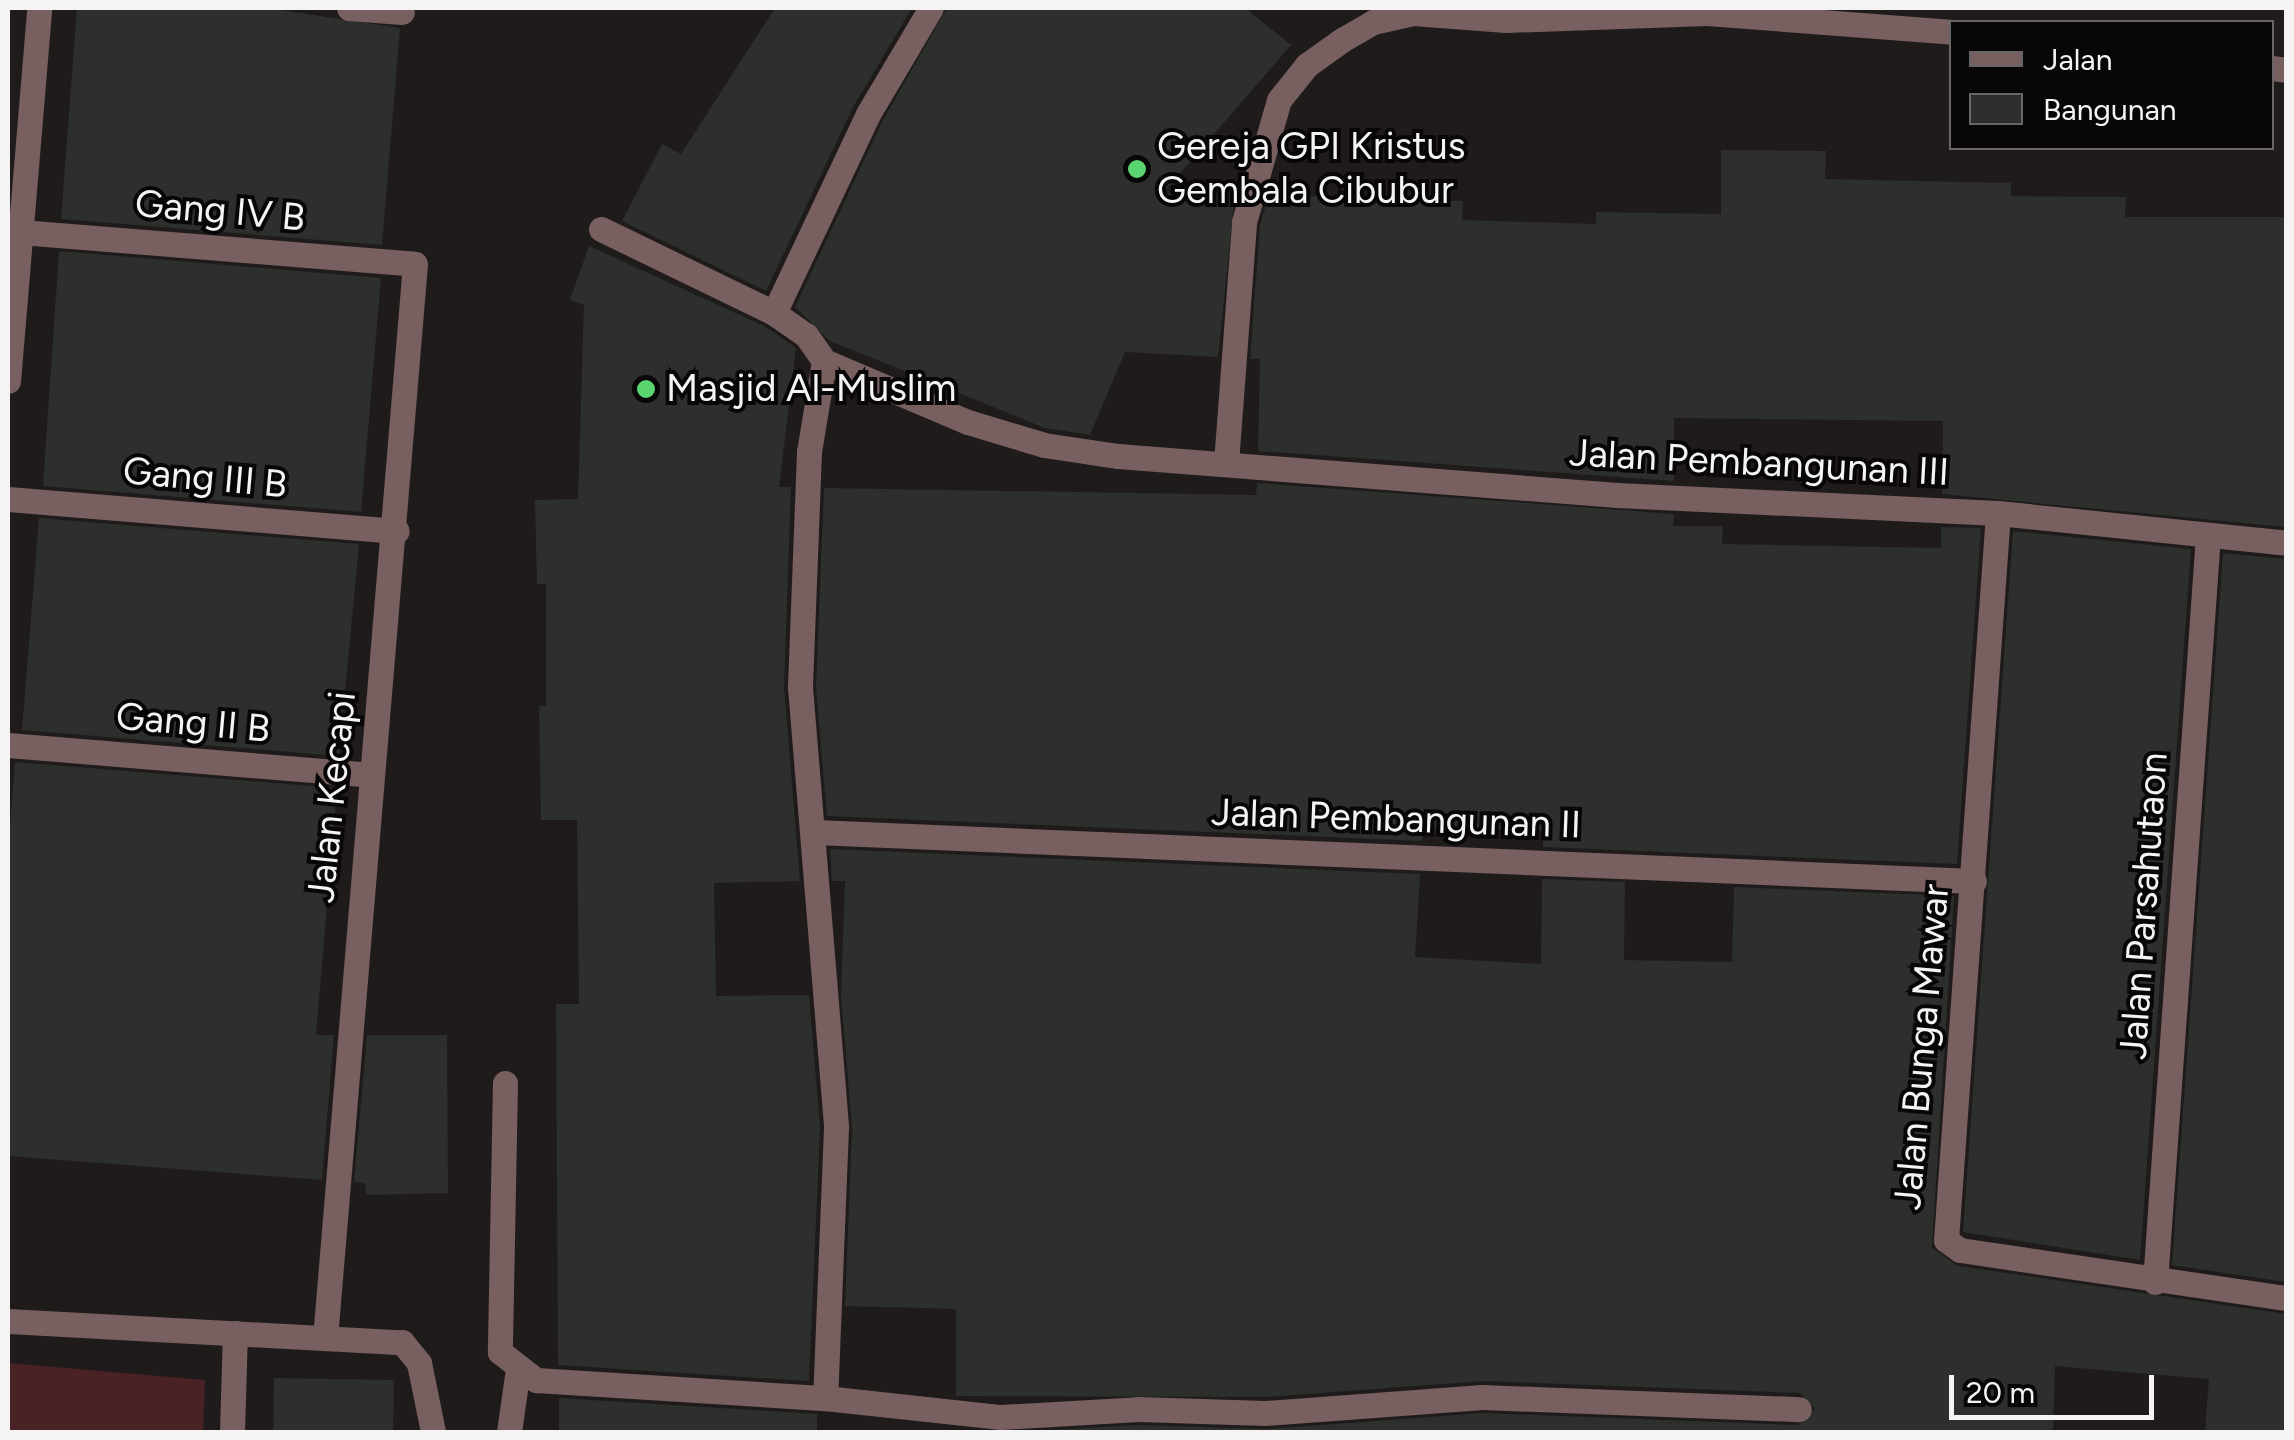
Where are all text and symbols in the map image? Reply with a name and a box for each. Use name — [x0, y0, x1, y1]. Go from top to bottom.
legend — [1949, 20, 2274, 150]
text: Jalan — [2043, 41, 2112, 78]
text: Bangunan — [2043, 91, 2177, 128]
place label: Gereja GPI Kristus Gembala Cibubur — [1157, 124, 1466, 213]
marker: Gereja GPI Kristus Gembala Cibubur — [1126, 158, 1148, 180]
street label: Gang IV B — [133, 181, 307, 241]
place label: Masjid Al-Muslim — [666, 366, 956, 412]
marker: Masjid Al-Muslim — [635, 378, 657, 400]
street label: Jalan Pembangunan III — [1568, 430, 1950, 496]
street label: Gang III B — [121, 448, 289, 508]
street label: Jalan Kecapi — [298, 689, 366, 905]
street label: Gang II B — [114, 694, 272, 752]
street label: Jalan Parsahutaon — [2111, 751, 2177, 1061]
street label: Jalan Pembangunan II — [1210, 790, 1582, 848]
street label: Jalan Bunga Mawar — [1885, 882, 1959, 1212]
scale bar — [1954, 1355, 2159, 1417]
text: 20 m — [1966, 1374, 2035, 1411]

